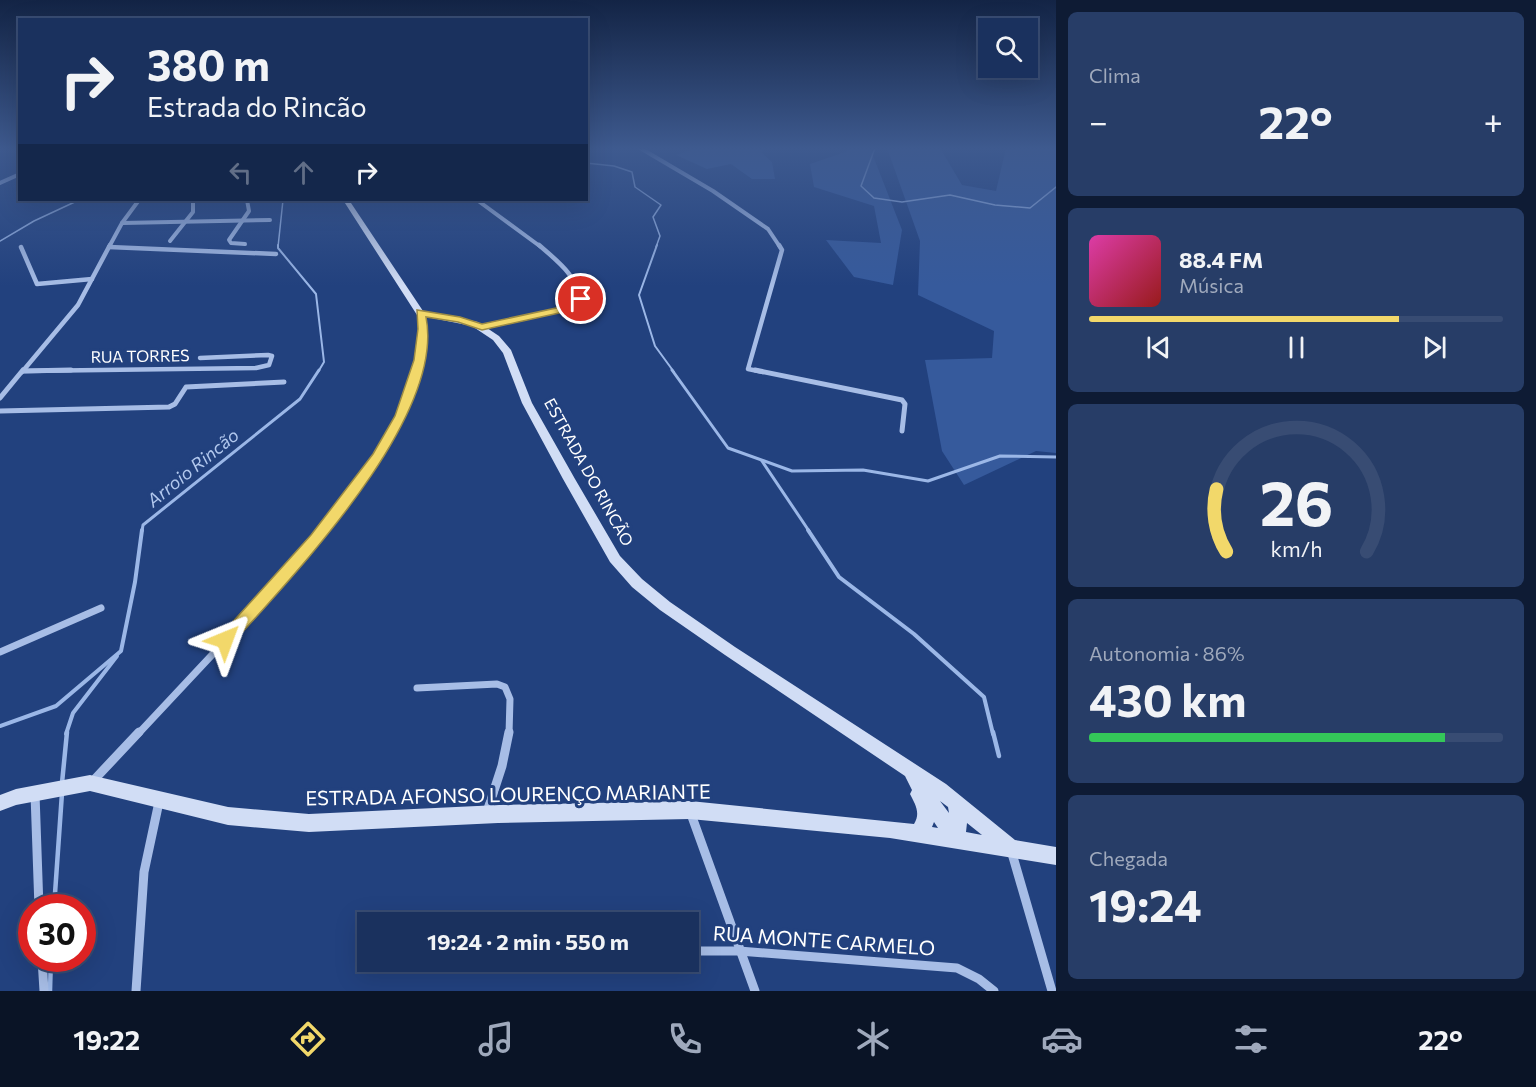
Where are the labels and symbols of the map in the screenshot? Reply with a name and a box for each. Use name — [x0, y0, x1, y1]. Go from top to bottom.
pin — [555, 273, 606, 324]
street label: RUA TORRES — [90, 345, 190, 366]
street label: ESTRADA DO RINCÃO — [541, 395, 638, 549]
water label: Arroio Rincão — [141, 423, 243, 512]
position arrow — [193, 608, 257, 672]
street label: ESTRADA AFONSO LOURENÇO MARIANTE — [305, 778, 711, 810]
speed limit sign: 30 — [18, 894, 96, 972]
street label: RUA MONTE CARMELO — [712, 920, 936, 960]

